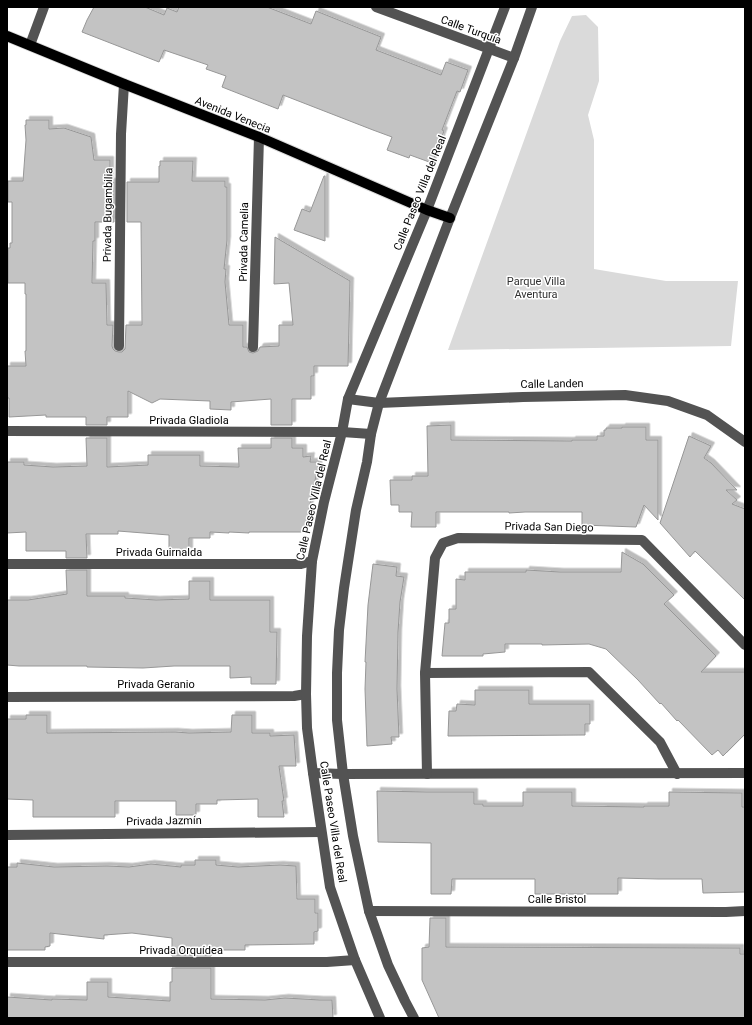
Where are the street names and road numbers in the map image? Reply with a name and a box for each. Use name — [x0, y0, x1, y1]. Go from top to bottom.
street label: Calle Turquía — [439, 13, 503, 47]
street label: Avenida Venecia — [193, 94, 273, 136]
street label: Calle Paseo Villa del Real — [391, 134, 449, 252]
street label: Privada Bugambilia — [101, 168, 115, 262]
street label: Privada Camelia — [237, 202, 251, 282]
street label: Calle Landen — [520, 377, 584, 391]
street label: Privada Gladiola — [149, 414, 229, 427]
street label: Calle Paseo Villa del Real — [294, 439, 334, 561]
street label: Privada San Diego — [504, 520, 594, 534]
street label: Privada Guirnalda — [116, 546, 202, 559]
street label: Privada Geranio — [117, 678, 195, 691]
street label: Calle Paseo Villa del Real — [317, 760, 349, 884]
street label: Privada Jazmín — [126, 814, 202, 828]
street label: Calle Bristol — [528, 893, 586, 906]
street label: Privada Orquídea — [139, 944, 223, 957]

